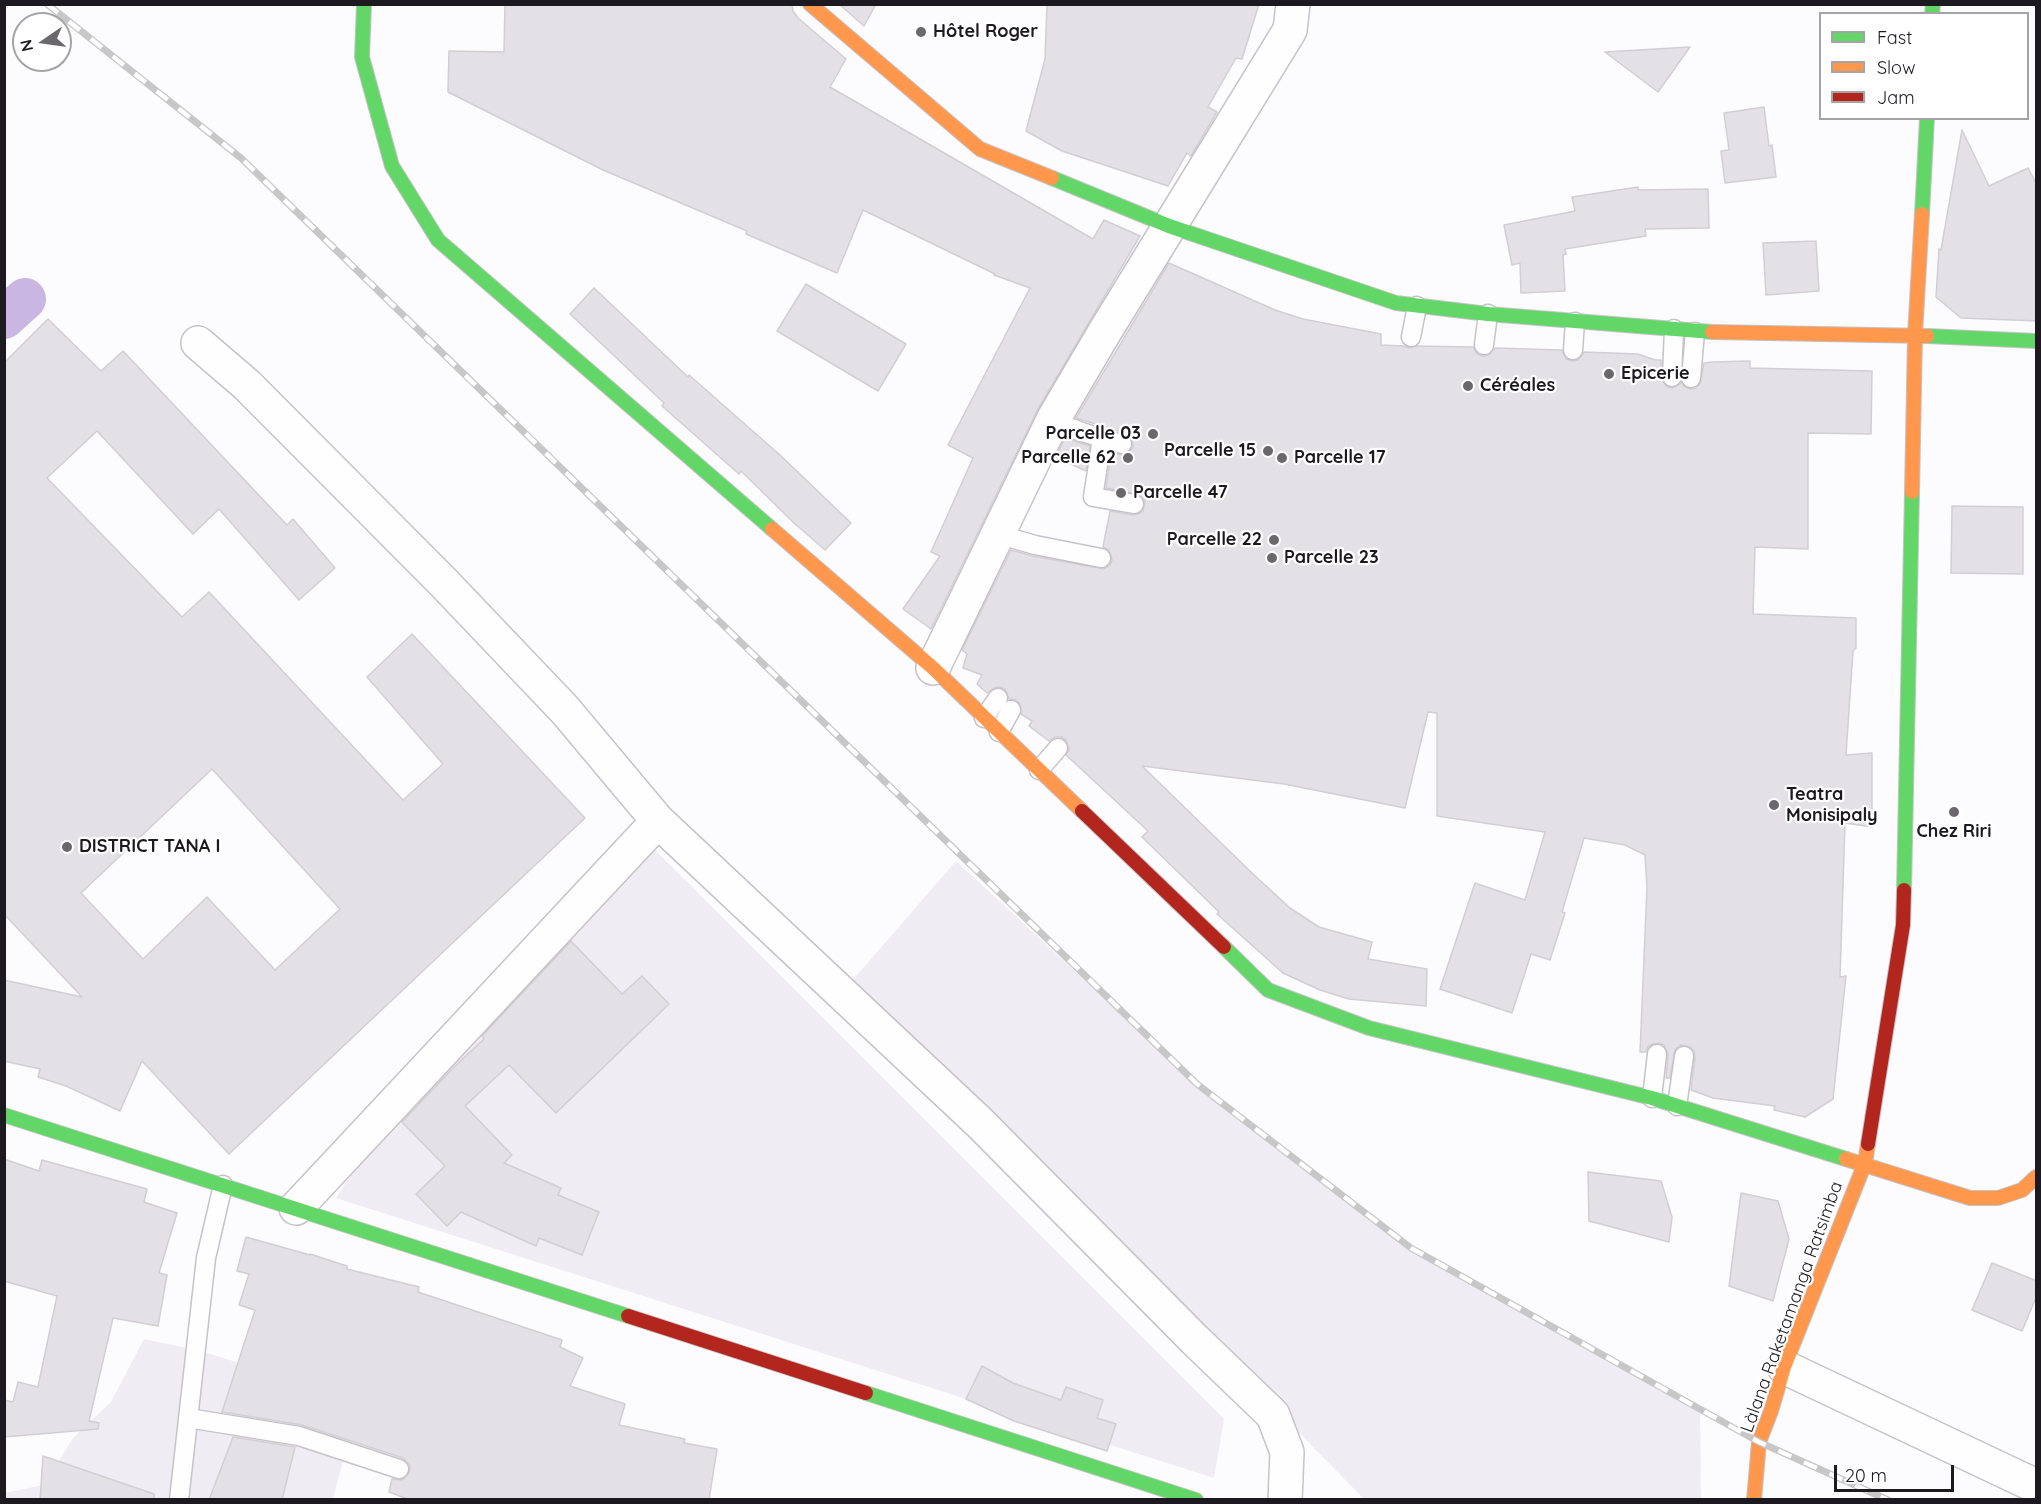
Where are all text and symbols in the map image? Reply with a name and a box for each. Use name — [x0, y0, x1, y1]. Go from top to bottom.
north arrow — [12, 12, 72, 72]
legend — [1819, 12, 2029, 120]
place label: Hôtel Roger — [933, 21, 1038, 43]
marker: Hôtel Roger — [914, 25, 928, 39]
text: Fast — [1877, 26, 1912, 49]
text: N — [15, 38, 37, 54]
text: Slow — [1877, 56, 1915, 79]
text: Jam — [1877, 86, 1915, 109]
place label: Epicerie — [1621, 363, 1690, 385]
marker: Epicerie — [1602, 367, 1616, 381]
place label: Céréales — [1480, 375, 1555, 397]
marker: Céréales — [1461, 379, 1475, 393]
place label: Parcelle 03 — [1046, 423, 1141, 445]
marker: Parcelle 03 — [1146, 427, 1160, 441]
place label: Parcelle 15 — [1164, 440, 1256, 462]
marker: Parcelle 15 — [1261, 444, 1275, 458]
place label: Parcelle 62 — [1021, 447, 1116, 469]
place label: Parcelle 17 — [1294, 447, 1386, 469]
marker: Parcelle 62 — [1121, 451, 1135, 465]
marker: Parcelle 17 — [1275, 451, 1289, 465]
place label: Parcelle 47 — [1133, 482, 1228, 504]
marker: Parcelle 47 — [1114, 486, 1128, 500]
place label: Parcelle 22 — [1167, 529, 1262, 551]
marker: Parcelle 22 — [1267, 533, 1281, 547]
place label: Parcelle 23 — [1284, 547, 1379, 569]
marker: Parcelle 23 — [1265, 551, 1279, 565]
place label: Teatra Monisipaly — [1786, 784, 1878, 826]
marker: Teatra Monisipaly — [1767, 798, 1781, 812]
marker: Chez Riri — [1947, 805, 1961, 819]
place label: Chez Riri — [1917, 821, 1991, 843]
place label: DISTRICT TANA I — [79, 836, 220, 858]
marker: DISTRICT TANA I — [60, 840, 74, 854]
street label: Làlana Raketamanga Ratsimba — [1736, 1178, 1848, 1436]
scale bar — [1837, 1453, 1957, 1491]
text: 20 m — [1845, 1464, 1887, 1487]

